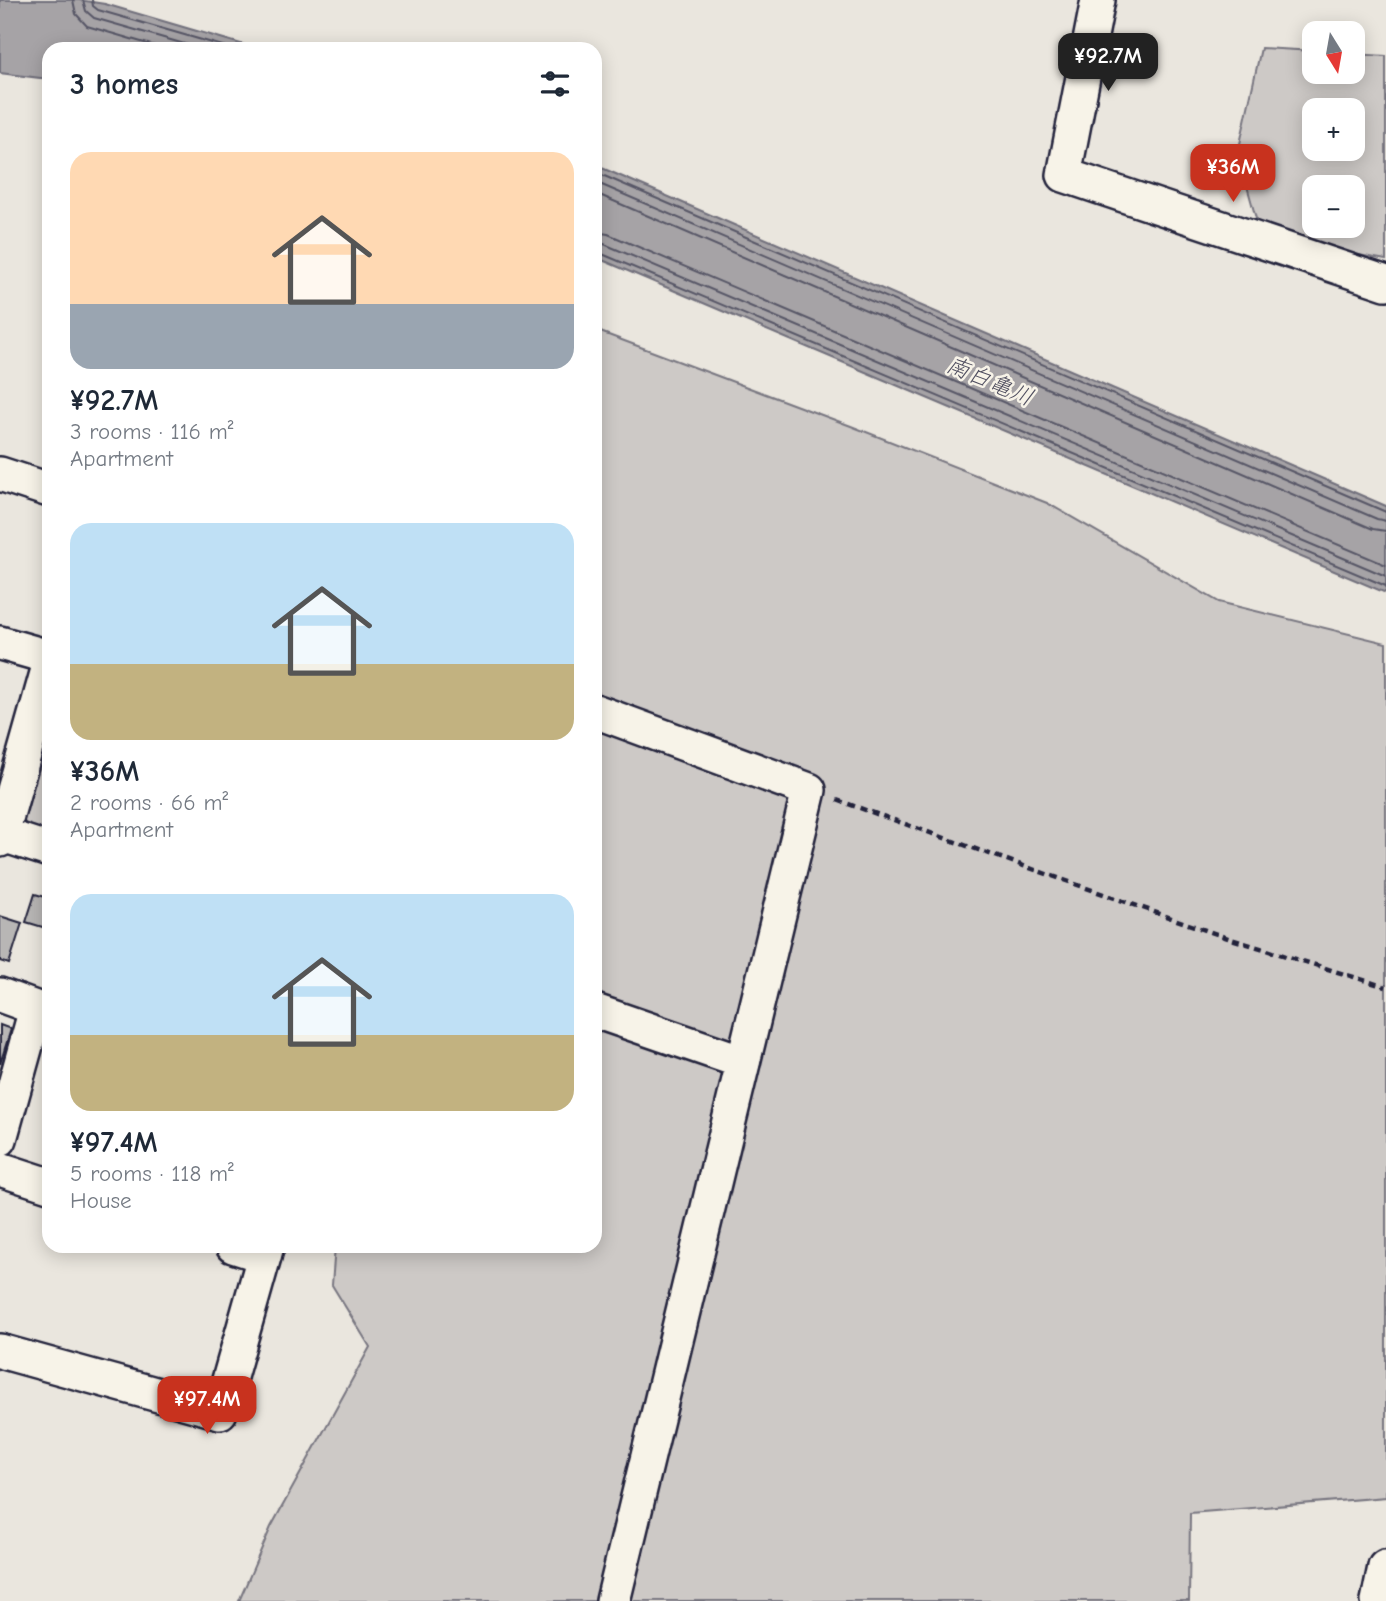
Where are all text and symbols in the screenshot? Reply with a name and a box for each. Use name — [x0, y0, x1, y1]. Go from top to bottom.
north arrow — [1302, 21, 1365, 84]
map controls — [1302, 21, 1365, 238]
pin: ¥92.7M — [1051, 34, 1165, 93]
text: ¥92.7M — [1074, 42, 1142, 69]
icon: filters — [536, 65, 574, 103]
text: 3 homes — [70, 67, 178, 102]
button: + — [1302, 98, 1365, 161]
pin: ¥36M — [1192, 144, 1274, 204]
text: ¥36M — [1206, 153, 1260, 180]
button: − — [1302, 175, 1365, 238]
icon: home — [259, 197, 385, 323]
water label: 南白亀川 — [942, 351, 1038, 411]
text: ¥92.7M — [70, 383, 159, 418]
text: 3 rooms · 116 m² — [70, 418, 234, 445]
text: Apartment — [70, 445, 173, 472]
icon: home — [259, 568, 385, 694]
text: ¥36M — [70, 754, 139, 789]
text: 2 rooms · 66 m² — [70, 789, 228, 816]
text: Apartment — [70, 816, 173, 843]
icon: home — [259, 939, 385, 1065]
text: ¥97.4M — [70, 1125, 158, 1160]
text: 5 rooms · 118 m² — [70, 1160, 234, 1187]
text: House — [70, 1187, 132, 1214]
pin: ¥97.4M — [150, 1376, 264, 1436]
text: ¥97.4M — [173, 1385, 241, 1412]

